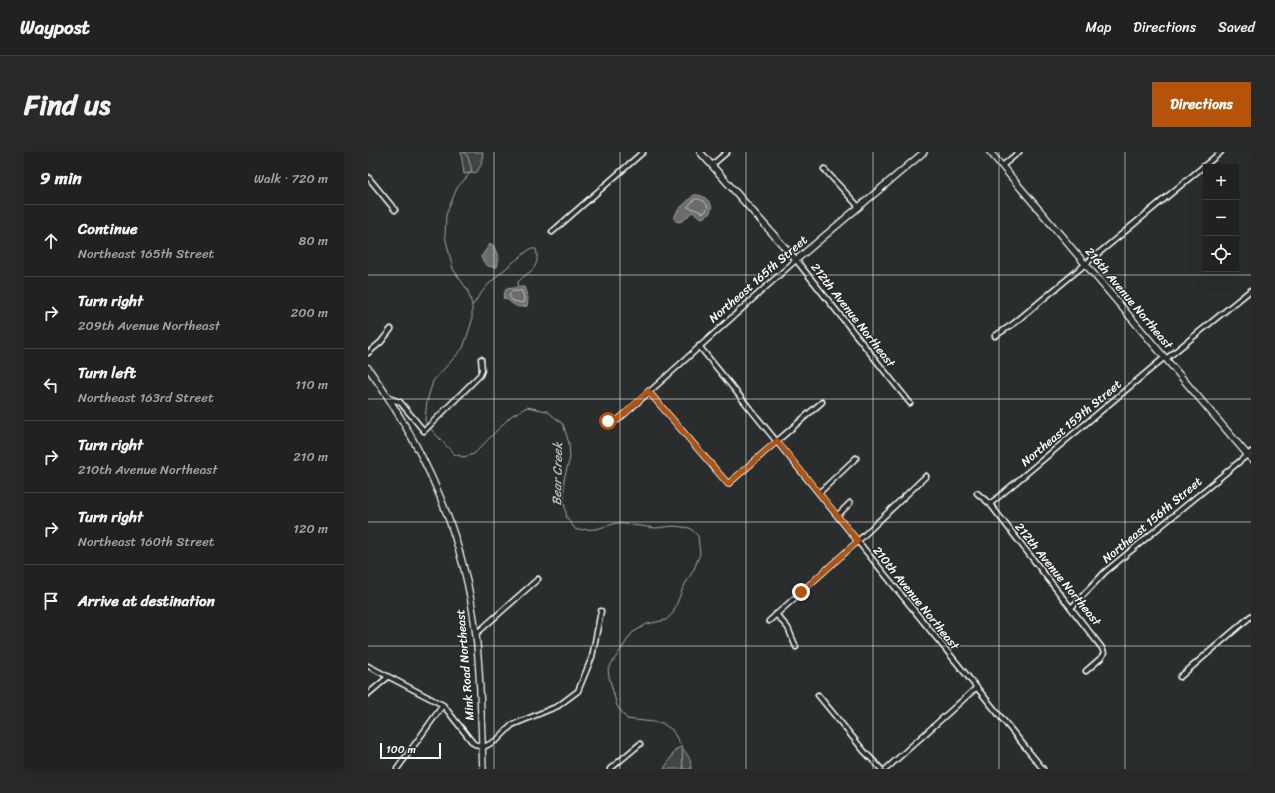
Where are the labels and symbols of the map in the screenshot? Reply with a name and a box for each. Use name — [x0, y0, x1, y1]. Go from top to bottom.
street label: Northeast 165th Street — [703, 229, 813, 329]
street label: 216th Avenue Northeast — [1079, 242, 1179, 355]
street label: 212th Avenue Northeast — [805, 258, 902, 373]
street label: Northeast 159th Street — [1016, 374, 1126, 472]
route start — [599, 412, 617, 430]
water label: Bear Creek — [545, 441, 569, 506]
street label: Northeast 156th Street — [1097, 471, 1207, 569]
street label: 212th Avenue Northeast — [1009, 517, 1108, 632]
street label: 210th Avenue Northeast — [867, 541, 966, 656]
route end — [792, 583, 810, 601]
street label: Mink Road Northeast — [449, 608, 481, 722]
scale bar — [380, 741, 441, 760]

